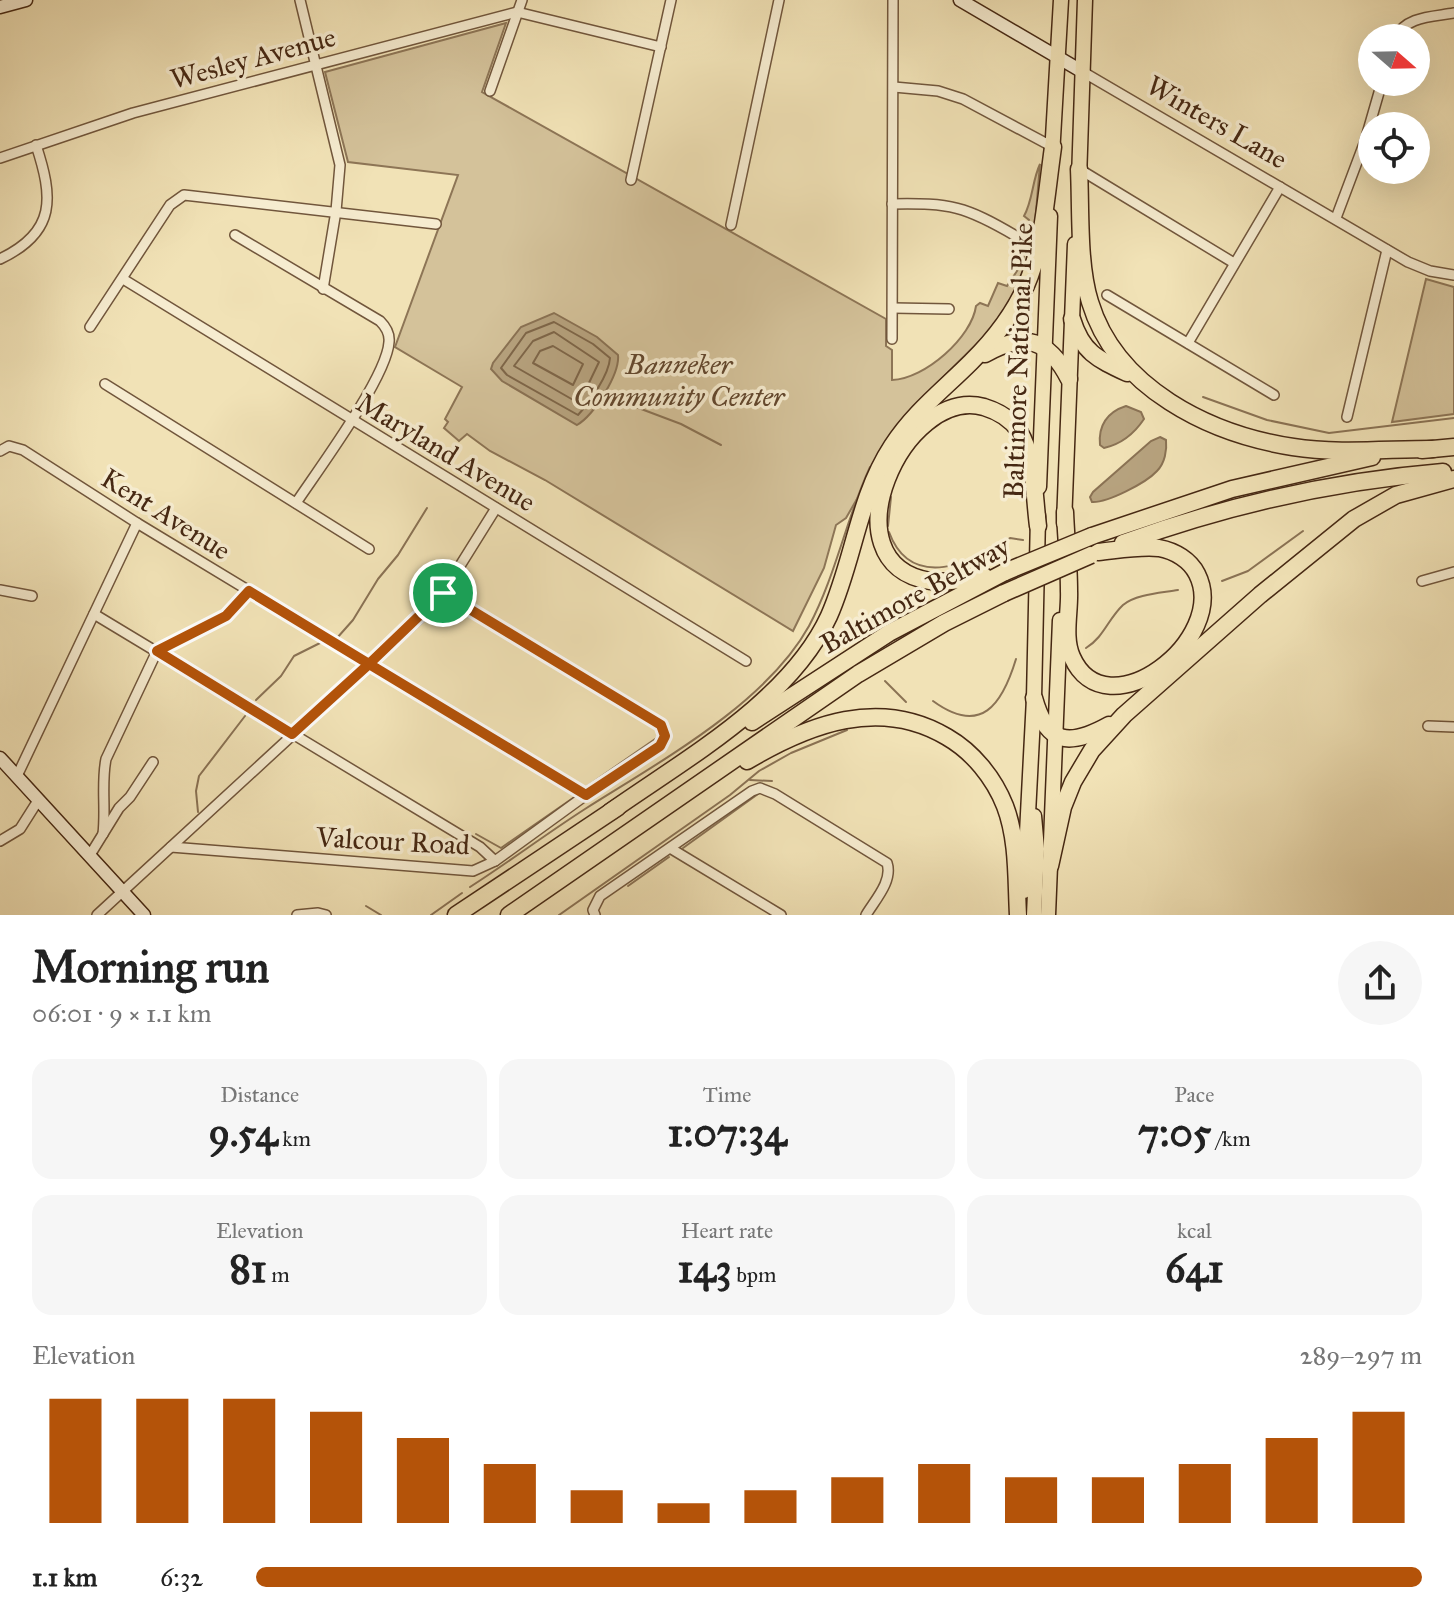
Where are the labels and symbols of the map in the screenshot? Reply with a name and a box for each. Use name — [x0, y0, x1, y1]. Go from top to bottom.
street label: Wesley Avenue — [167, 19, 339, 97]
north arrow — [1358, 24, 1430, 96]
street label: Winters Lane — [1140, 68, 1294, 176]
street label: Baltimore National Pike — [996, 222, 1040, 500]
park label: Banneker Community Center — [573, 347, 786, 414]
street label: Maryland Avenue — [350, 385, 542, 519]
street label: Kent Avenue — [95, 460, 237, 568]
street label: Baltimore Beltway — [814, 528, 1017, 662]
pin — [409, 559, 477, 627]
street label: Valcour Road — [314, 819, 471, 863]

